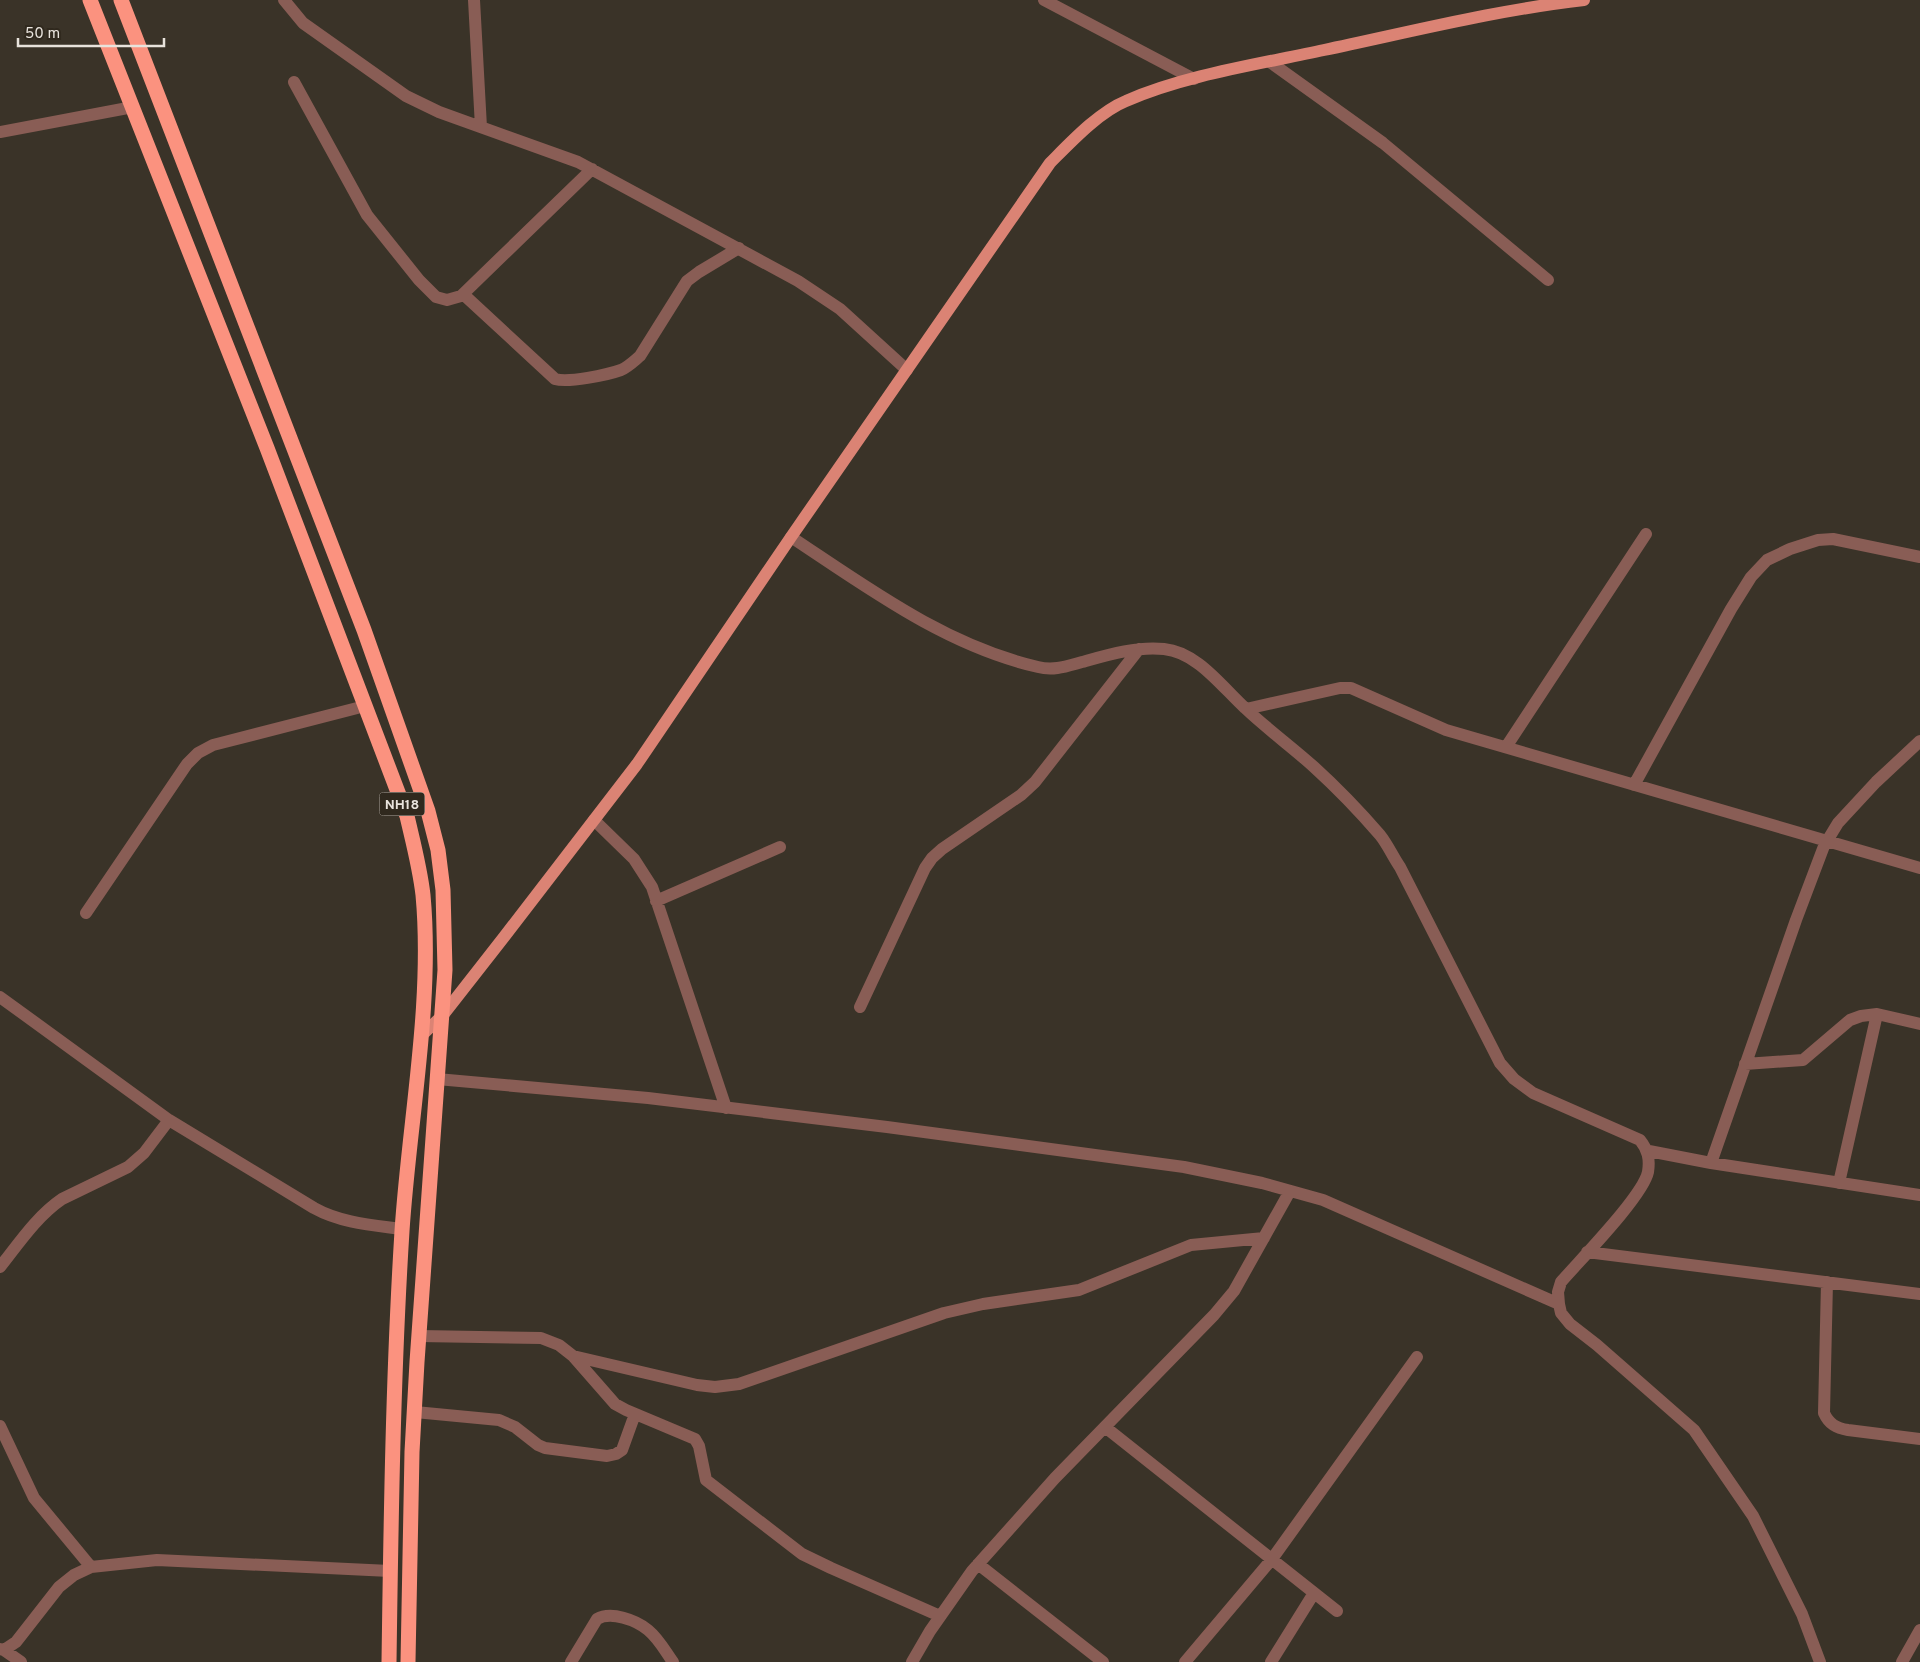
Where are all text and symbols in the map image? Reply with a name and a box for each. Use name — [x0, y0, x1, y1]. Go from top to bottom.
scale bar — [18, 15, 164, 47]
text: 50 m — [25, 25, 60, 44]
road number: NH18 — [380, 792, 424, 816]

